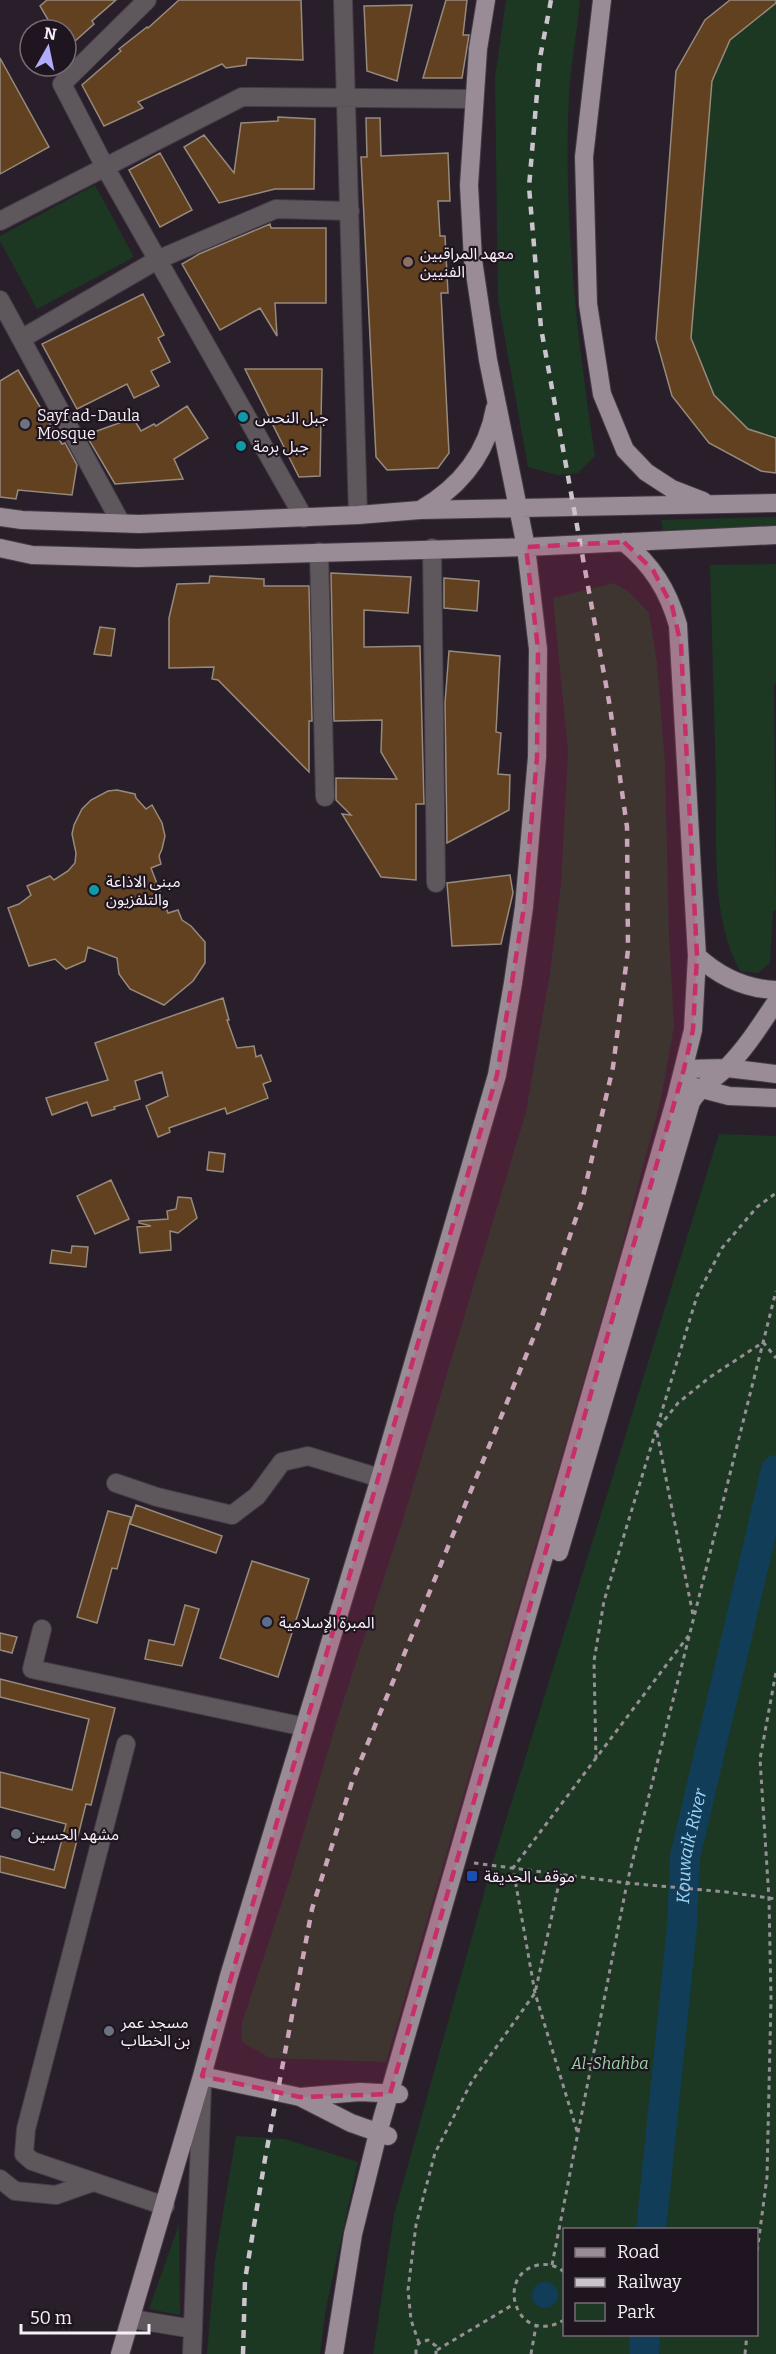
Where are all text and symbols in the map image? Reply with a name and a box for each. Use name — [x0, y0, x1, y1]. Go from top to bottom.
north arrow — [18, 18, 78, 78]
text: N — [43, 23, 58, 44]
place label: معهد المراقبين الفنيين — [420, 244, 514, 281]
marker: معهد المراقبين الفنيين — [401, 255, 415, 269]
place label: Sayf ad-Daula Mosque — [37, 406, 140, 443]
place label: جبل النحس — [255, 408, 329, 427]
marker: جبل النحس — [236, 410, 250, 424]
marker: Sayf ad-Daula Mosque — [18, 417, 32, 431]
place label: جبل برمة — [253, 437, 309, 456]
marker: جبل برمة — [234, 439, 248, 453]
place label: مبنى الاذاعة والتلفزيون — [106, 872, 181, 909]
marker: مبنى الاذاعة والتلفزيون — [87, 883, 101, 897]
place label: المبرة الإسلامية — [279, 1613, 374, 1633]
marker: المبرة الإسلامية — [260, 1615, 274, 1629]
water label: Kouwaik River — [672, 1786, 712, 1904]
place label: مشهد الحسين — [28, 1825, 119, 1844]
marker: مشهد الحسين — [9, 1827, 23, 1841]
place label: موقف الحديقة — [484, 1867, 575, 1886]
marker: موقف الحديقة — [465, 1869, 479, 1883]
place label: مسجد عمر بن الخطاب — [120, 2013, 190, 2050]
marker: مسجد عمر بن الخطاب — [102, 2024, 116, 2038]
park label: Al-Shahba — [570, 2054, 649, 2073]
legend — [563, 2228, 758, 2336]
text: Road — [617, 2241, 660, 2263]
text: Railway — [617, 2271, 682, 2293]
scale bar — [21, 2297, 148, 2335]
text: Park — [617, 2301, 656, 2323]
text: 50 m — [30, 2307, 72, 2329]

